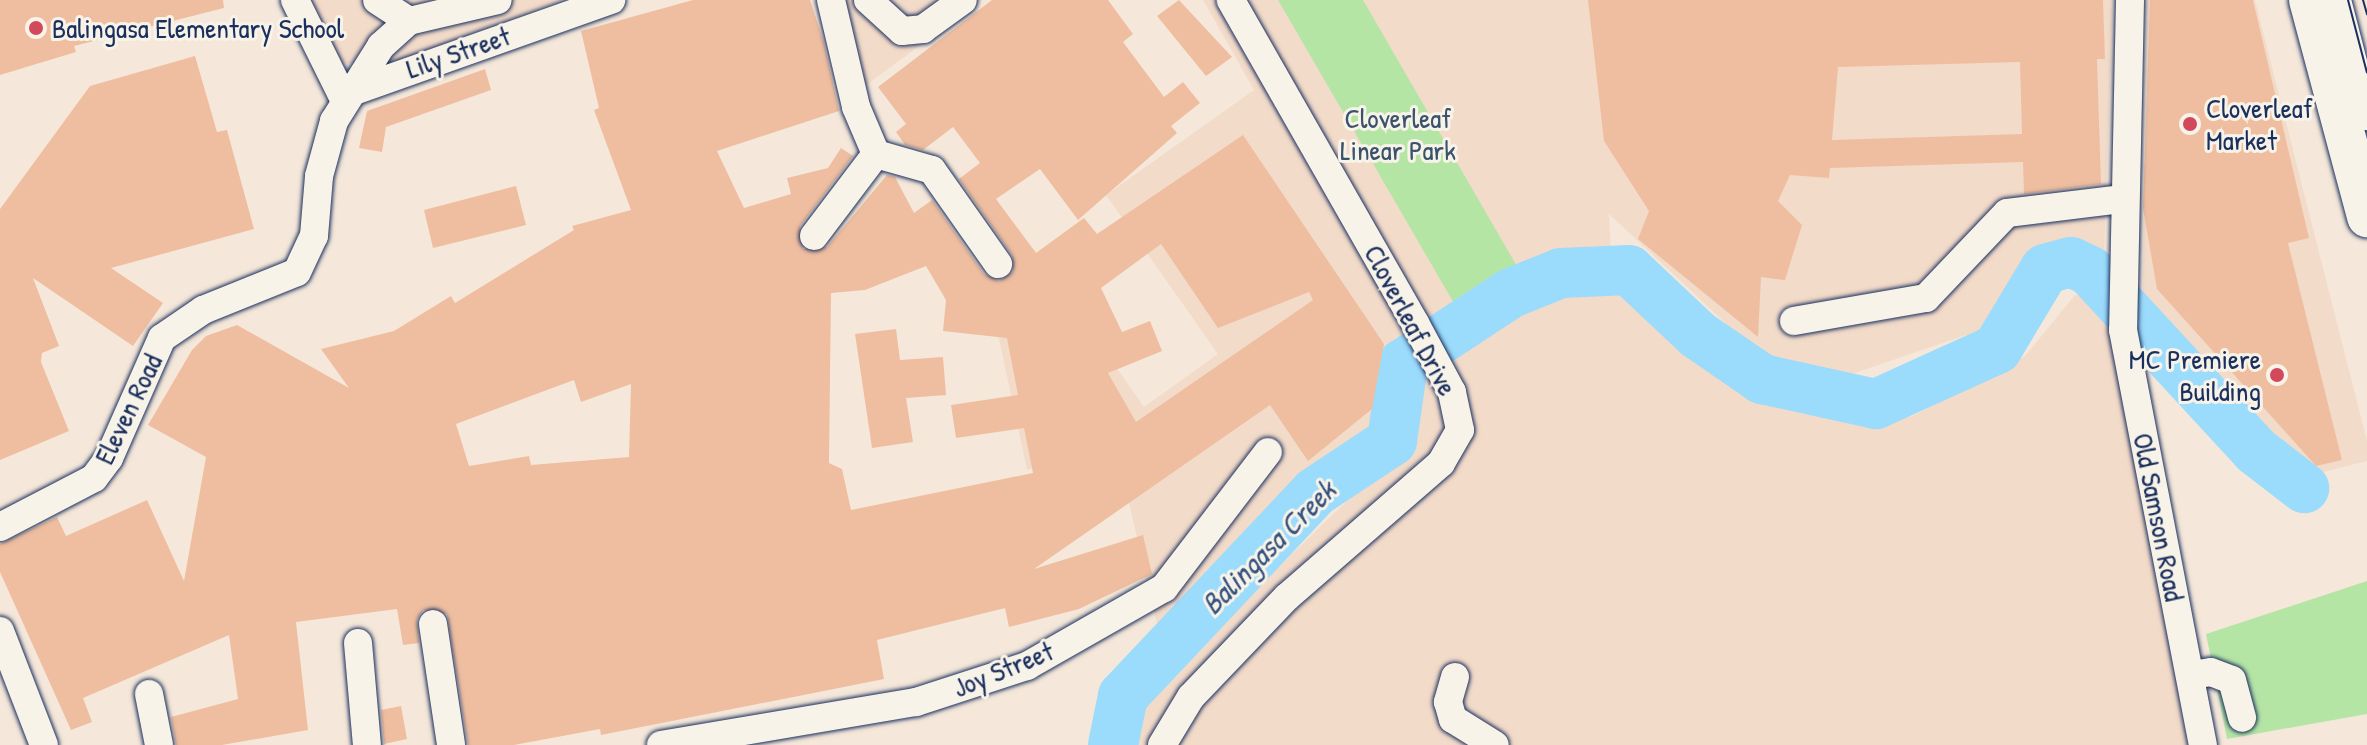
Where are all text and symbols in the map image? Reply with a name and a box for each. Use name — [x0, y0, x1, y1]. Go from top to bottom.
place label: Balingasa Elementary School — [52, 11, 344, 45]
marker: Balingasa Elementary School — [27, 19, 45, 37]
street label: Lily Street — [402, 19, 514, 85]
place label: Cloverleaf Market — [2206, 91, 2313, 157]
park label: Cloverleaf Linear Park — [1340, 101, 1456, 167]
marker: Cloverleaf Market — [2181, 115, 2199, 133]
street label: Cloverleaf Drive — [1357, 239, 1465, 401]
place label: MC Premiere Building — [2129, 342, 2261, 408]
street label: Eleven Road — [87, 348, 169, 470]
marker: MC Premiere Building — [2268, 366, 2286, 384]
street label: Old Samson Road — [2126, 430, 2192, 604]
water label: Balingasa Creek — [1193, 472, 1343, 622]
street label: Joy Street — [948, 634, 1058, 704]

